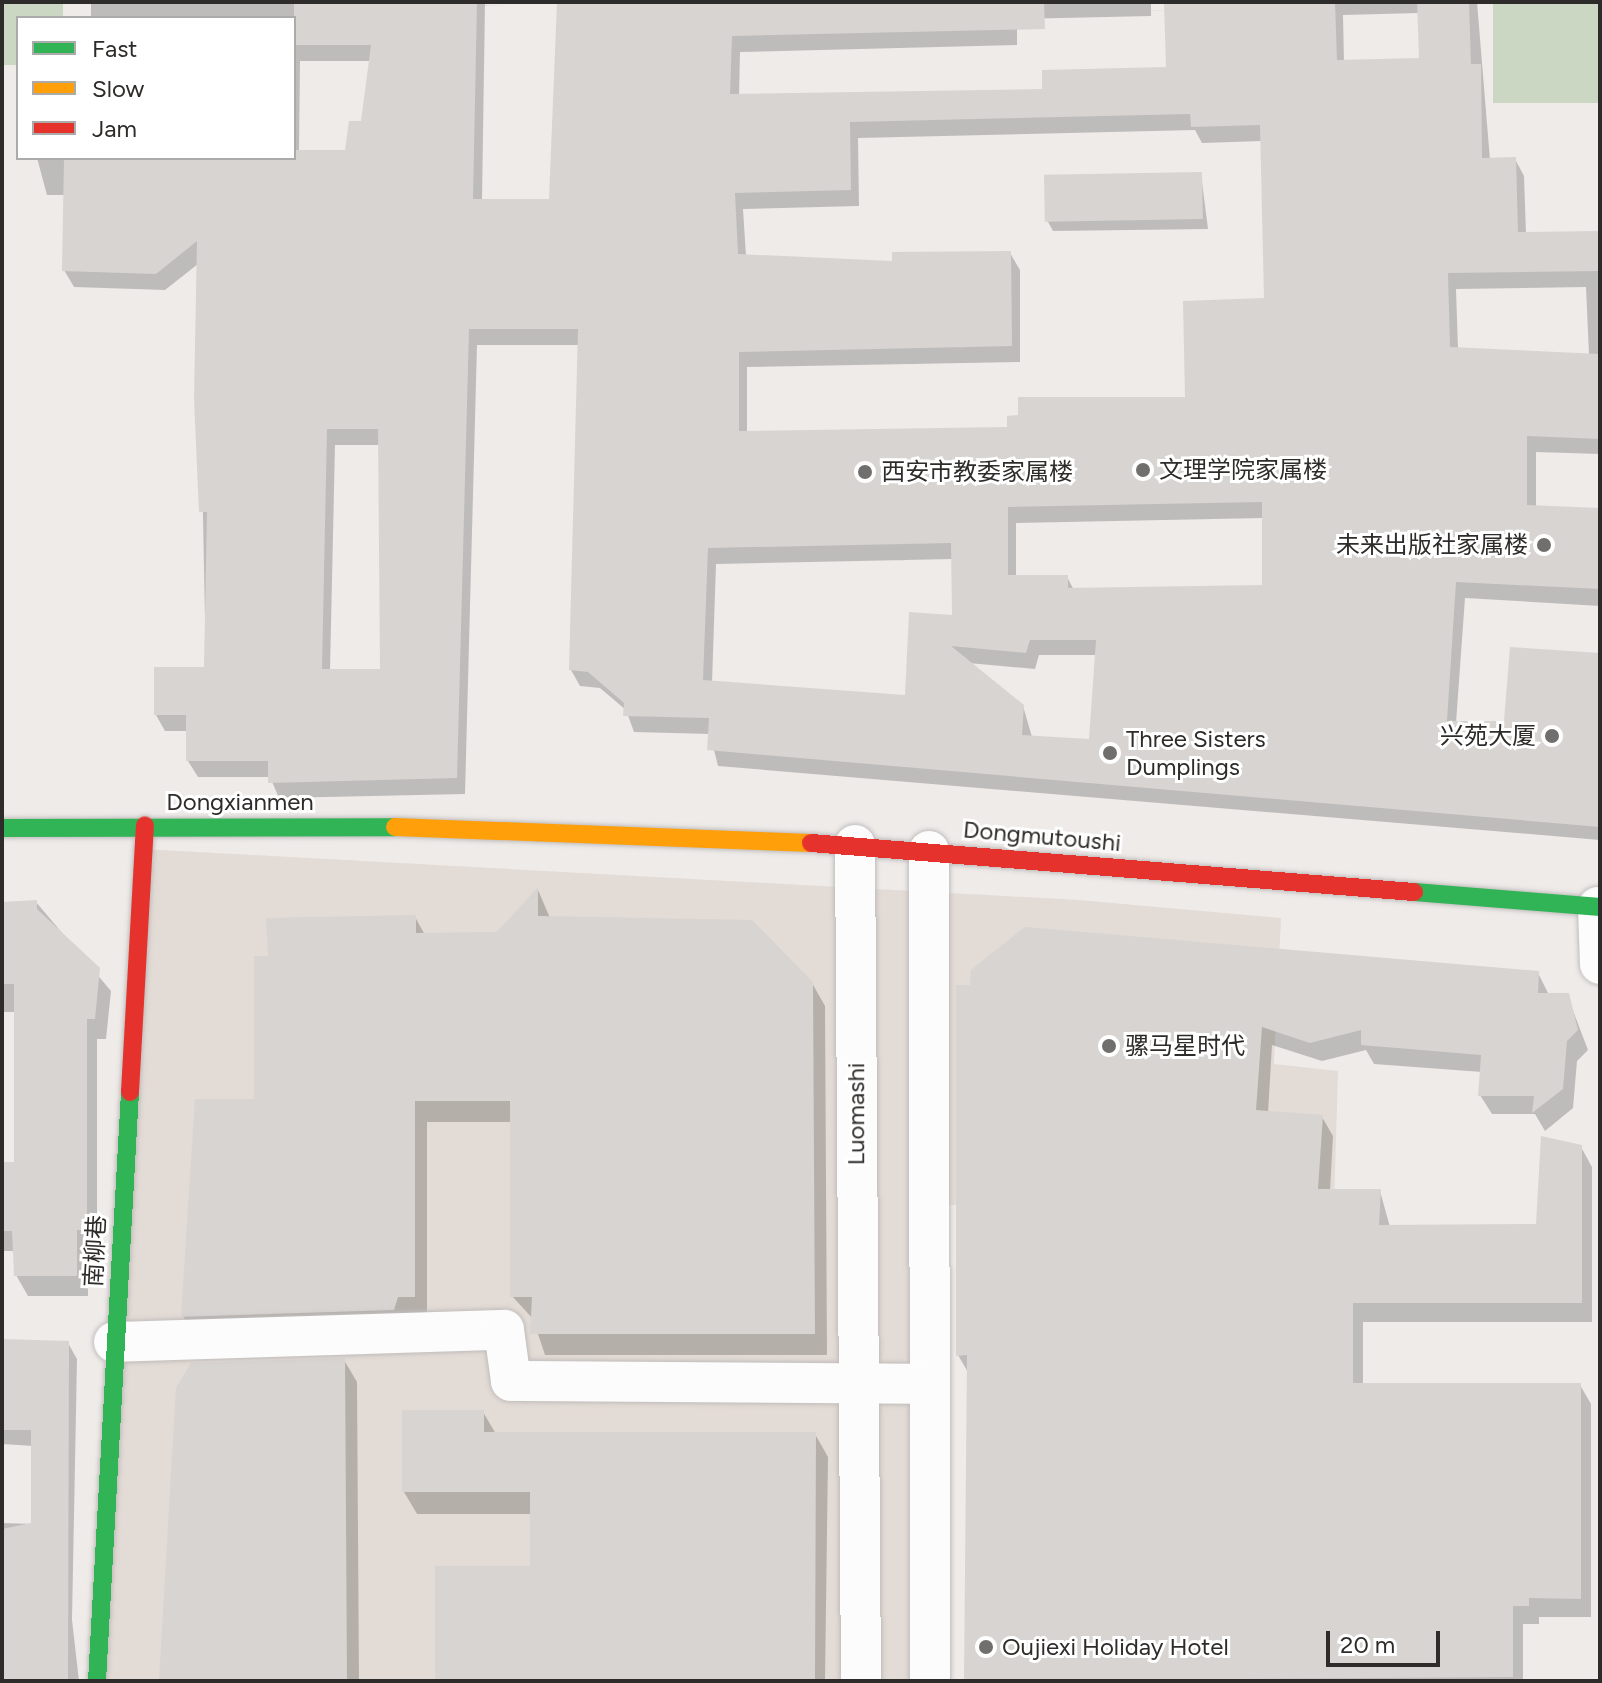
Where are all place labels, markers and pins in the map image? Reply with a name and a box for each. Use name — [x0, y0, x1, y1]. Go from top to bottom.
place label: 文理学院家属楼 — [1159, 456, 1327, 484]
place label: 西安市教委家属楼 — [881, 458, 1073, 486]
marker: 文理学院家属楼 — [1134, 461, 1152, 479]
marker: 西安市教委家属楼 — [856, 463, 874, 481]
place label: 未来出版社家属楼 — [1336, 531, 1528, 559]
marker: 未来出版社家属楼 — [1535, 536, 1553, 554]
place label: 兴苑大厦 — [1440, 722, 1536, 750]
place label: Three Sisters Dumplings — [1126, 725, 1266, 781]
marker: 兴苑大厦 — [1543, 727, 1561, 745]
marker: Three Sisters Dumplings — [1101, 744, 1119, 762]
place label: 骡马星时代 — [1125, 1032, 1245, 1060]
marker: 骡马星时代 — [1100, 1037, 1118, 1055]
place label: Oujiexi Holiday Hotel — [1002, 1633, 1229, 1661]
marker: Oujiexi Holiday Hotel — [977, 1638, 995, 1656]

